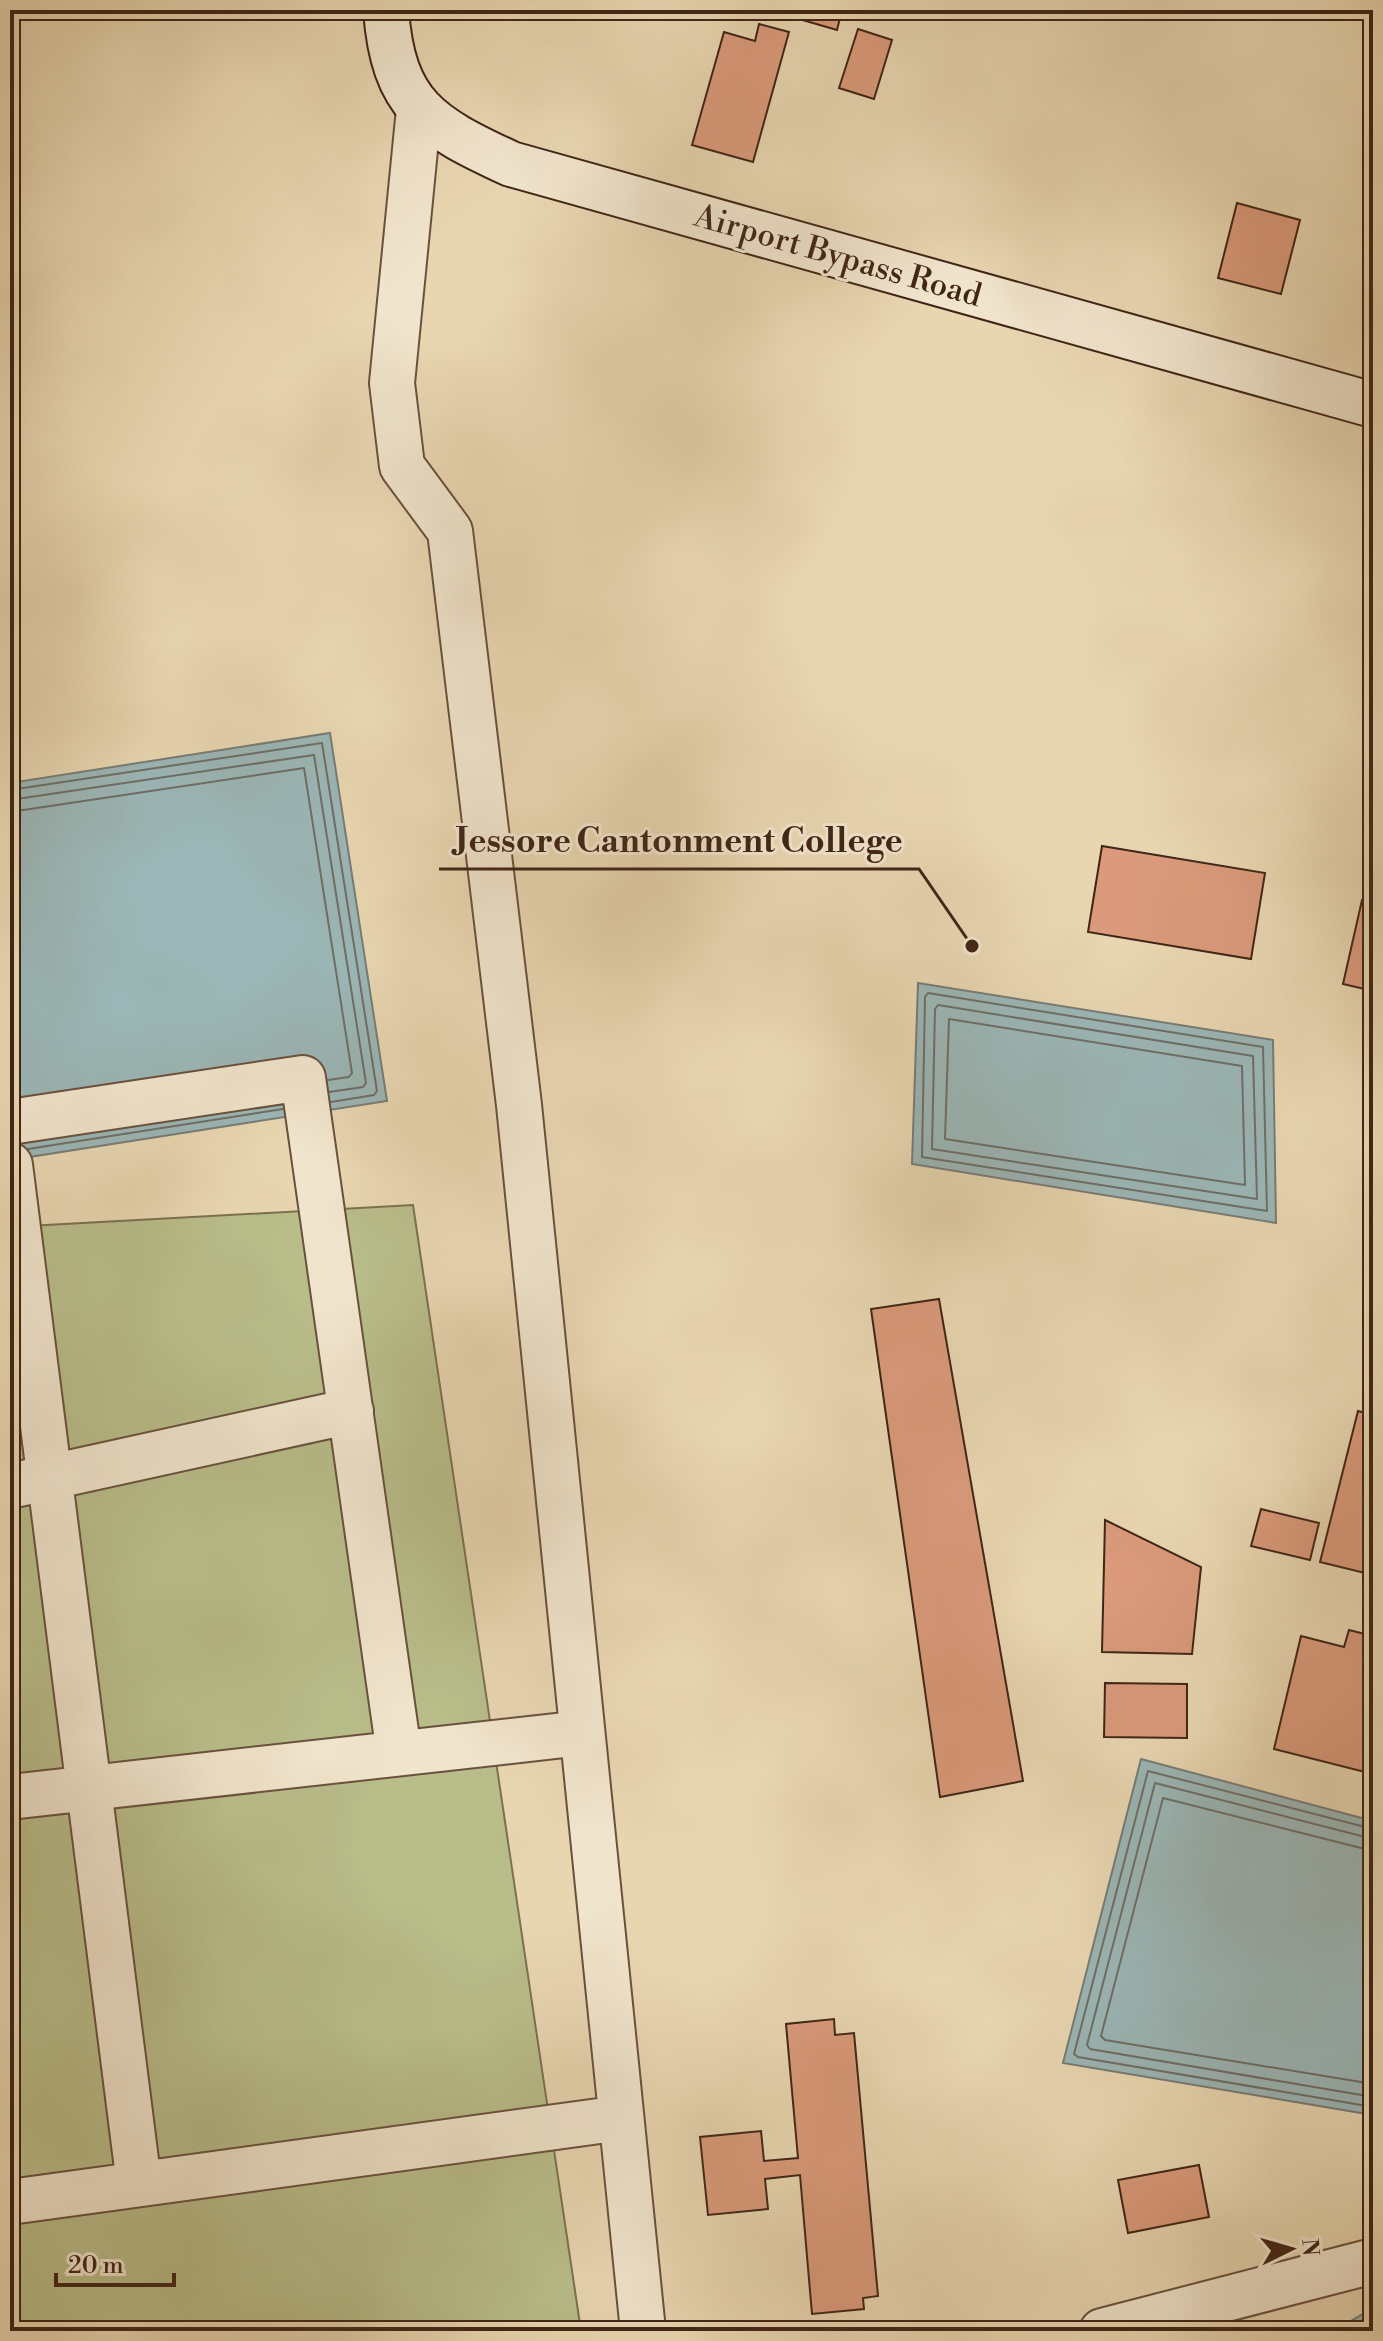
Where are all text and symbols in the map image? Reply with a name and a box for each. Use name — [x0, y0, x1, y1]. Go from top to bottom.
street label: Airport Bypass Road — [689, 196, 986, 316]
callout: Jessore Cantonment College — [439, 811, 919, 869]
text: Jessore Cantonment College — [451, 821, 903, 863]
north arrow — [1251, 2209, 1331, 2289]
scale bar — [56, 2237, 174, 2287]
text: N — [1295, 2238, 1324, 2258]
text: 20 m — [68, 2251, 124, 2281]

